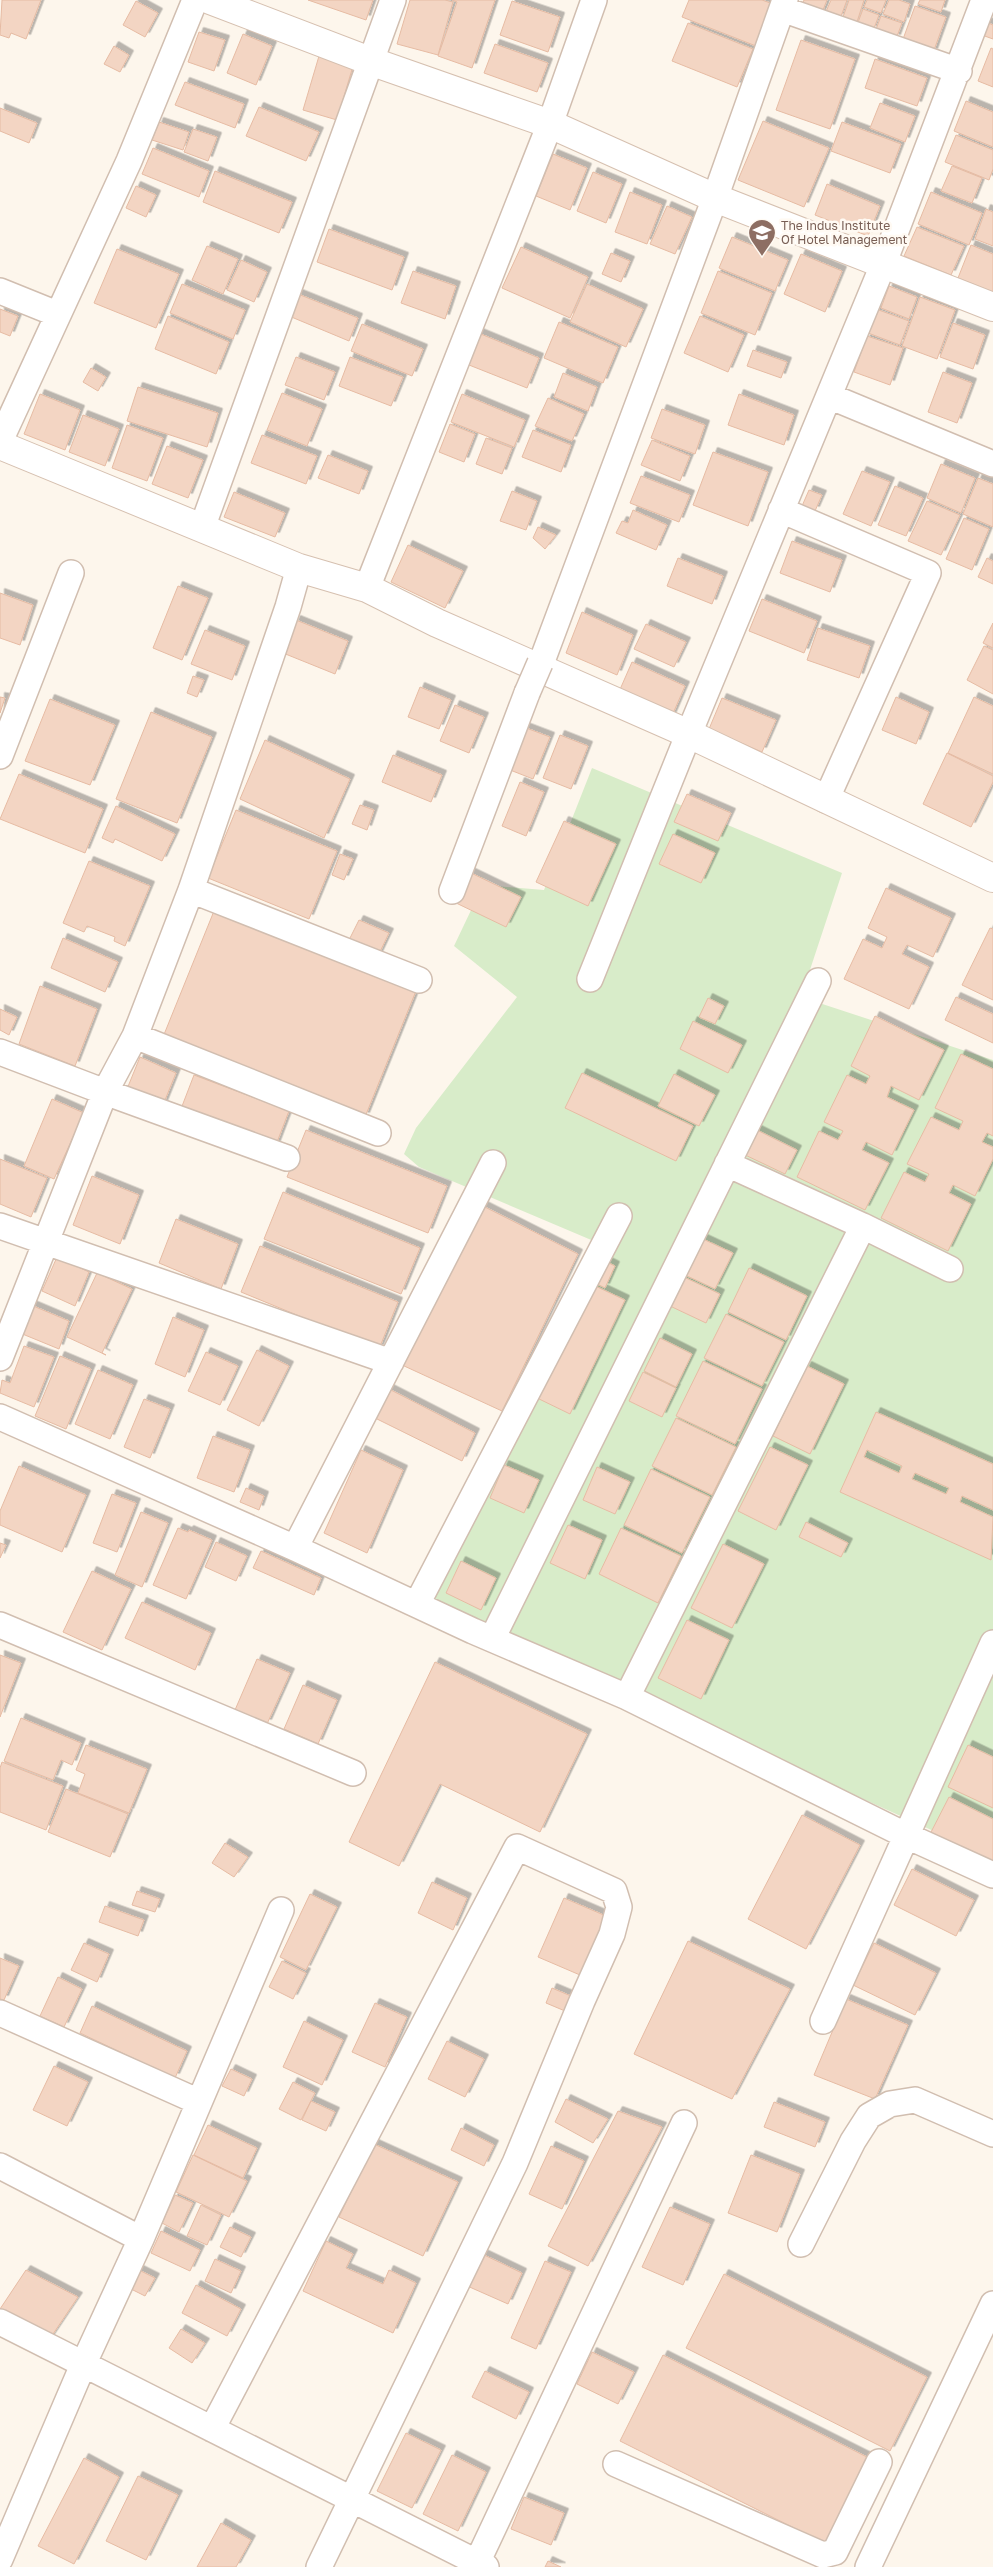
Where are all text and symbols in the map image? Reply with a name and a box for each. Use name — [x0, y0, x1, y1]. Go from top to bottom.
school or university icon: The Indus Institute Of Hotel Management — [747, 218, 777, 257]
place label: The Indus Institute Of Hotel Management — [781, 218, 908, 247]

